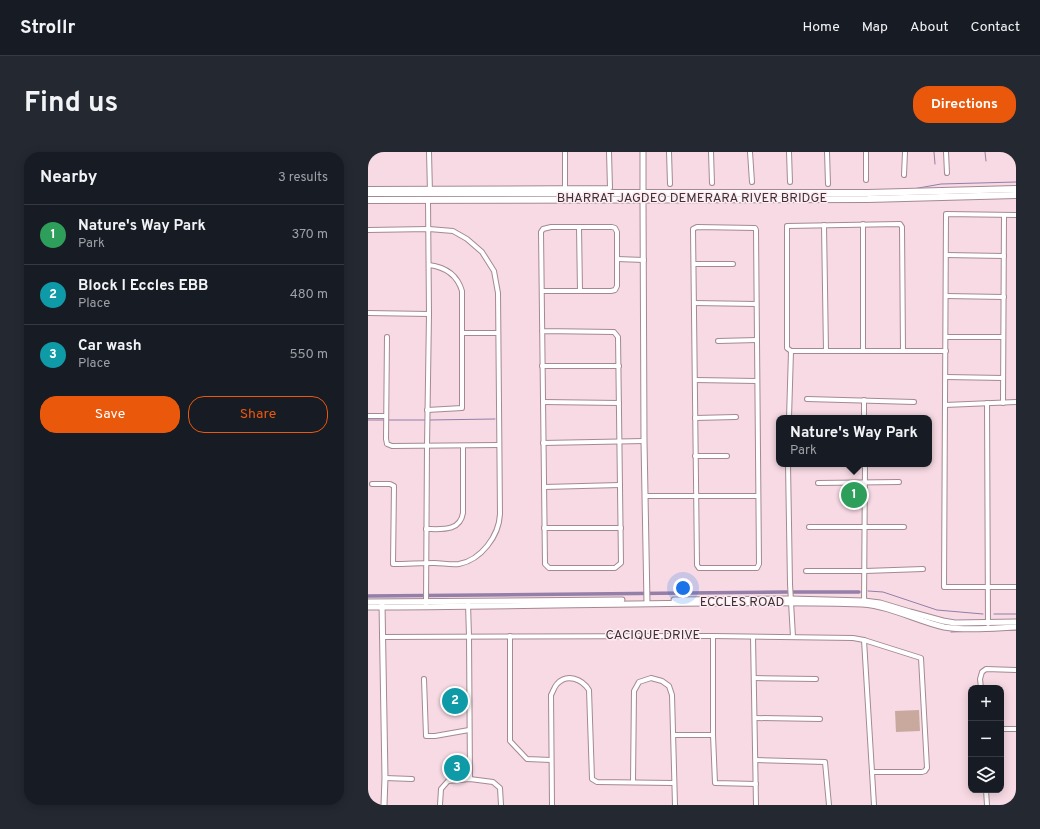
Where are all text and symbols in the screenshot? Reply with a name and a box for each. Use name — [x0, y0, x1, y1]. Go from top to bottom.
text: Strollr — [20, 16, 75, 40]
text: Home — [803, 19, 840, 36]
text: Map — [862, 19, 888, 36]
text: About — [910, 19, 949, 36]
text: Contact — [971, 19, 1020, 36]
text: Find us — [24, 86, 118, 122]
button: Directions — [913, 86, 1016, 123]
text: Nearby — [40, 167, 97, 189]
text: 3 results — [278, 170, 328, 186]
street label: BHARRAT JAGDEO DEMERARA RIVER BRIDGE — [557, 191, 827, 207]
text: Nature's Way Park — [78, 217, 206, 236]
text: 1 — [50, 227, 56, 243]
text: 370 m — [291, 227, 328, 243]
text: Park — [78, 236, 105, 252]
text: Block I Eccles EBB — [78, 277, 208, 296]
text: 2 — [49, 287, 57, 303]
text: 480 m — [290, 287, 328, 303]
text: Place — [78, 296, 110, 312]
text: Car wash — [78, 337, 142, 356]
text: 3 — [49, 347, 57, 363]
text: 550 m — [289, 347, 328, 363]
text: Place — [78, 356, 110, 372]
button: Save — [40, 396, 180, 433]
button: Share — [188, 396, 328, 433]
popup — [776, 415, 932, 467]
text: Nature's Way Park — [790, 424, 918, 443]
text: Park — [790, 443, 817, 459]
pin: 1 — [841, 480, 867, 510]
your location — [673, 578, 693, 598]
street label: ECCLES ROAD — [700, 595, 784, 611]
street label: CACIQUE DRIVE — [606, 628, 700, 644]
map controls — [968, 685, 1004, 793]
button: + — [968, 685, 1004, 721]
pin: 2 — [442, 686, 468, 716]
button: − — [968, 721, 1004, 757]
pin: 3 — [444, 753, 470, 783]
button: layers — [968, 757, 1004, 793]

